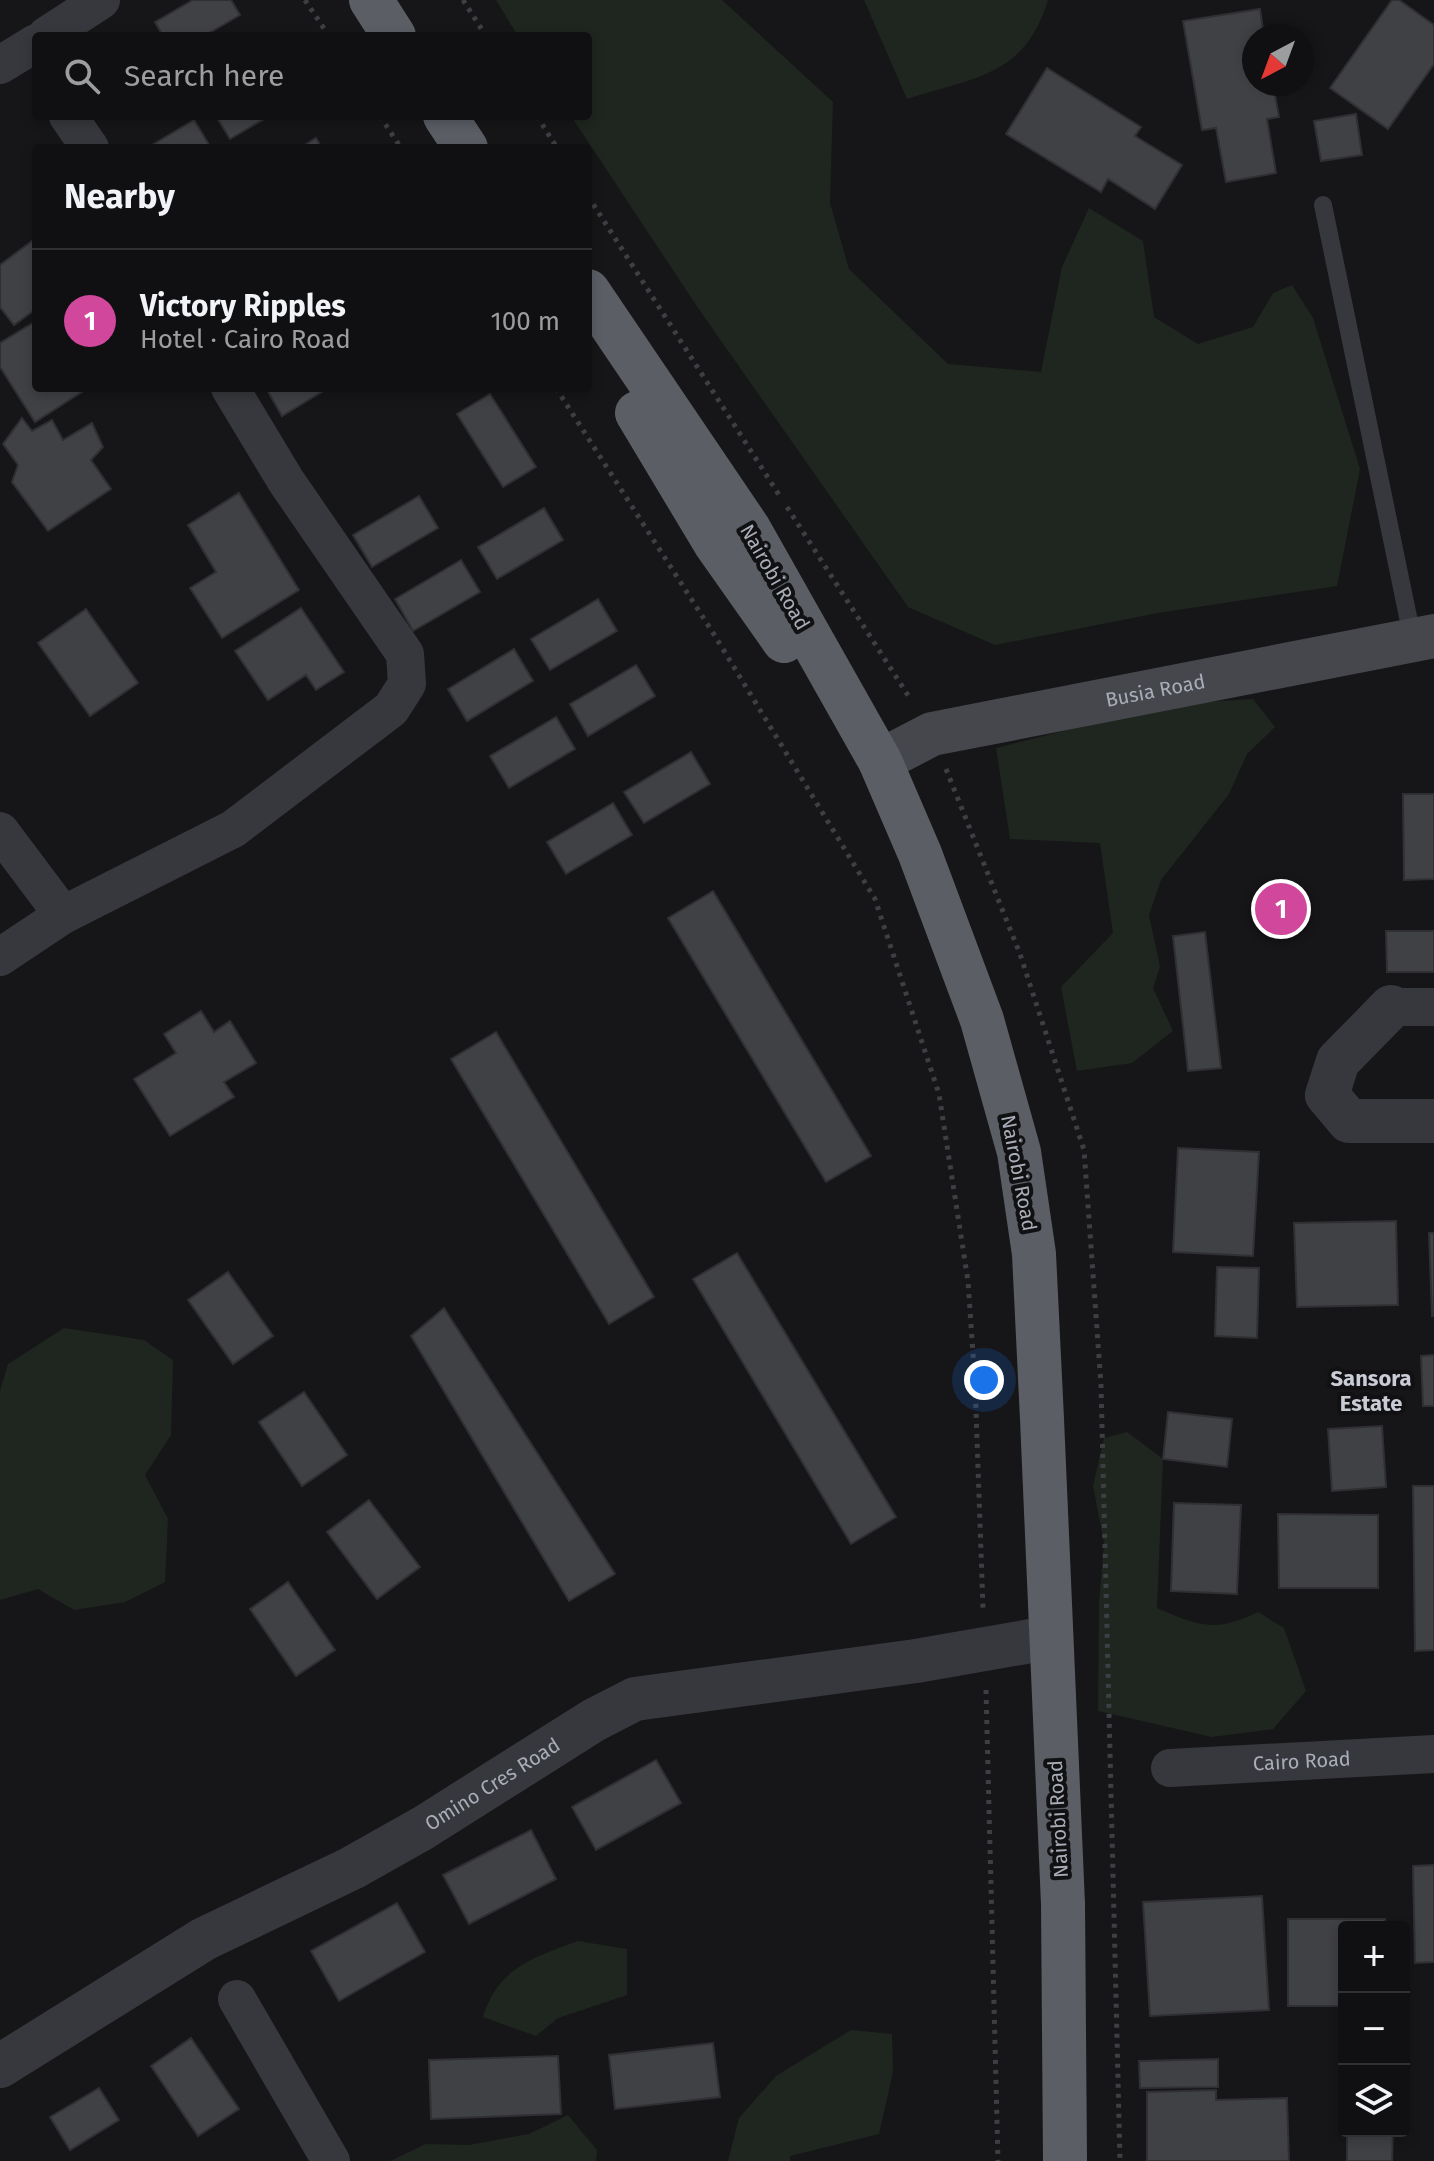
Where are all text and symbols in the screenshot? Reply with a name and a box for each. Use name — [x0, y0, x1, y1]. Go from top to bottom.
north arrow — [1242, 24, 1314, 96]
search box — [32, 32, 592, 120]
icon: search — [60, 54, 104, 98]
text: Search here — [124, 58, 284, 94]
text: Nearby — [64, 176, 175, 217]
text: Victory Ripples — [140, 288, 346, 324]
text: 1 — [84, 306, 96, 337]
text: 100 m — [491, 306, 560, 337]
text: Hotel · Cairo Road — [140, 324, 351, 355]
street label: Nairobi Road — [735, 520, 815, 634]
street label: Busia Road — [1103, 669, 1207, 712]
pin: 1 — [1255, 879, 1307, 939]
street label: Nairobi Road — [996, 1113, 1042, 1233]
your location — [964, 1360, 1004, 1400]
district label: Sansora Estate — [1331, 1365, 1411, 1417]
street label: Omino Cres Road — [420, 1733, 564, 1836]
street label: Cairo Road — [1252, 1746, 1351, 1776]
street label: Nairobi Road — [1043, 1759, 1073, 1879]
map controls — [1338, 1921, 1410, 2137]
button: + — [1338, 1921, 1410, 1993]
button: − — [1338, 1993, 1410, 2065]
button: layers — [1338, 2065, 1410, 2137]

